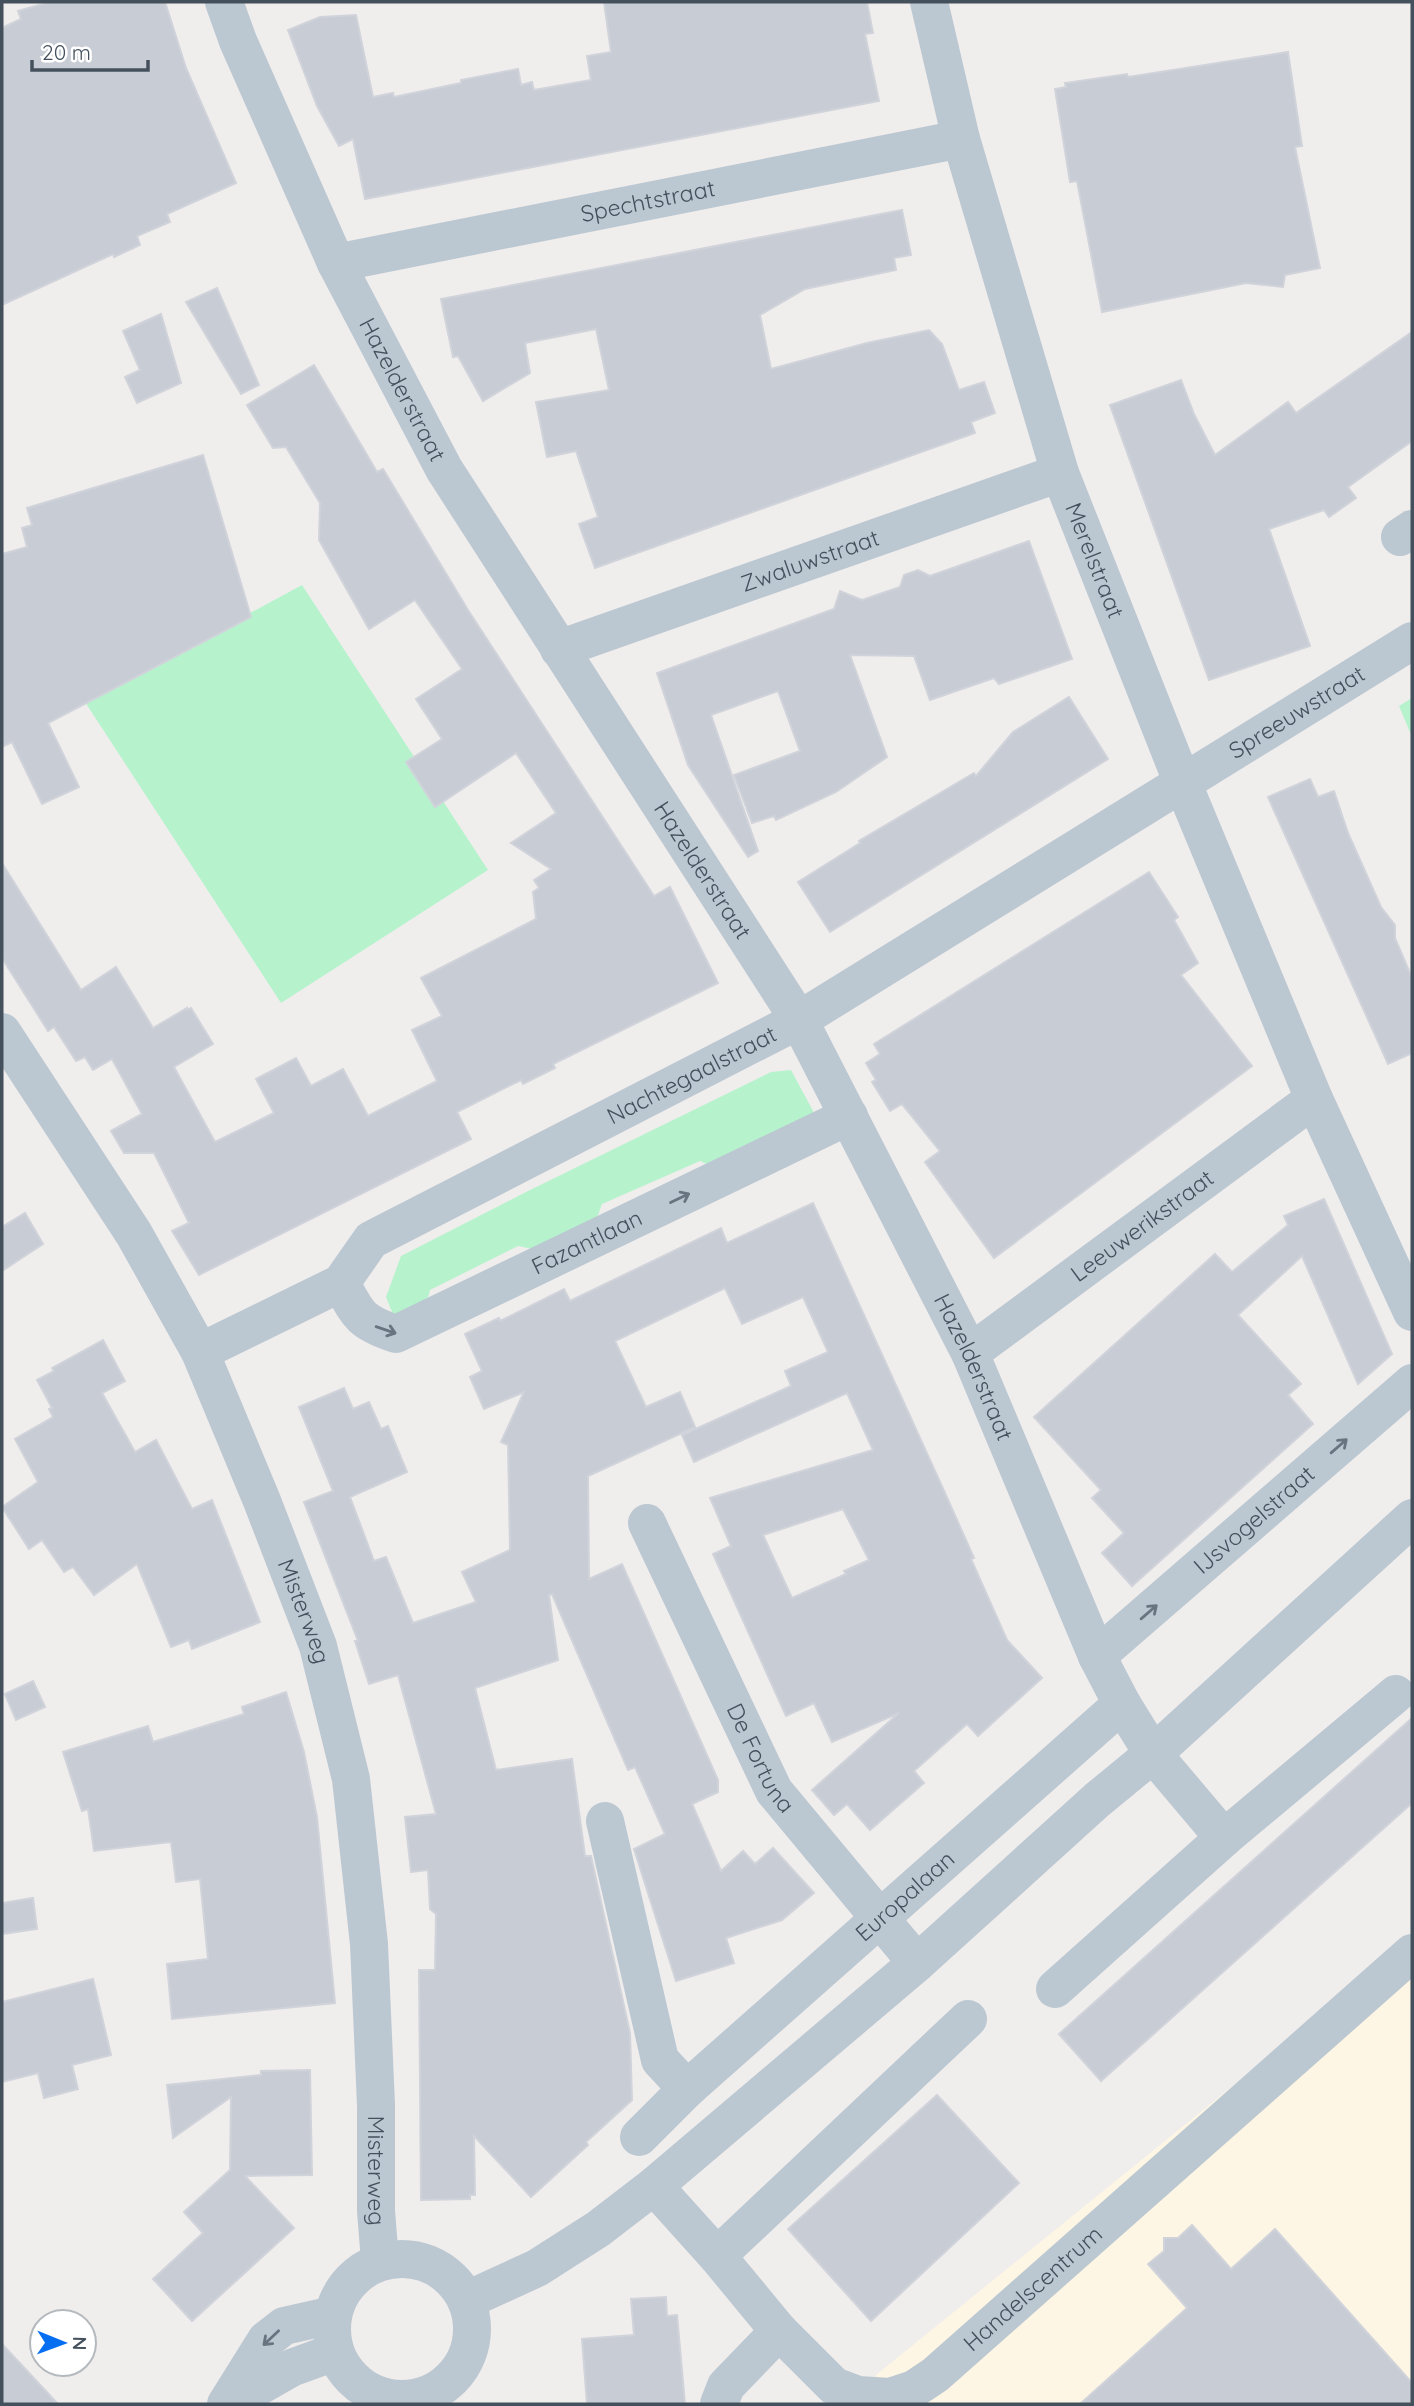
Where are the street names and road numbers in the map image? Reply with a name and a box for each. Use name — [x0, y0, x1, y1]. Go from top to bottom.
street label: Spechtstraat — [578, 173, 718, 228]
street label: Hazelderstraat — [353, 312, 452, 466]
street label: Merelstraat — [1059, 498, 1131, 622]
street label: Zwaluwstraat — [737, 523, 883, 598]
street label: Spreeuwstraat — [1223, 659, 1370, 765]
street label: Hazelderstraat — [648, 796, 758, 945]
street label: Nachtegaalstraat — [602, 1019, 781, 1130]
street label: Leeuwerikstraat — [1065, 1163, 1219, 1288]
street label: Fazantlaan — [527, 1203, 647, 1281]
street label: Hazelderstraat — [928, 1289, 1020, 1445]
street label: IJsvogelstraat — [1187, 1459, 1321, 1580]
street label: Misterweg — [272, 1554, 337, 1667]
street label: De Fortuna — [721, 1698, 801, 1819]
street label: Europalaan — [849, 1844, 960, 1947]
street label: Misterweg — [362, 2115, 392, 2227]
street label: Handelscentrum — [957, 2219, 1108, 2357]

